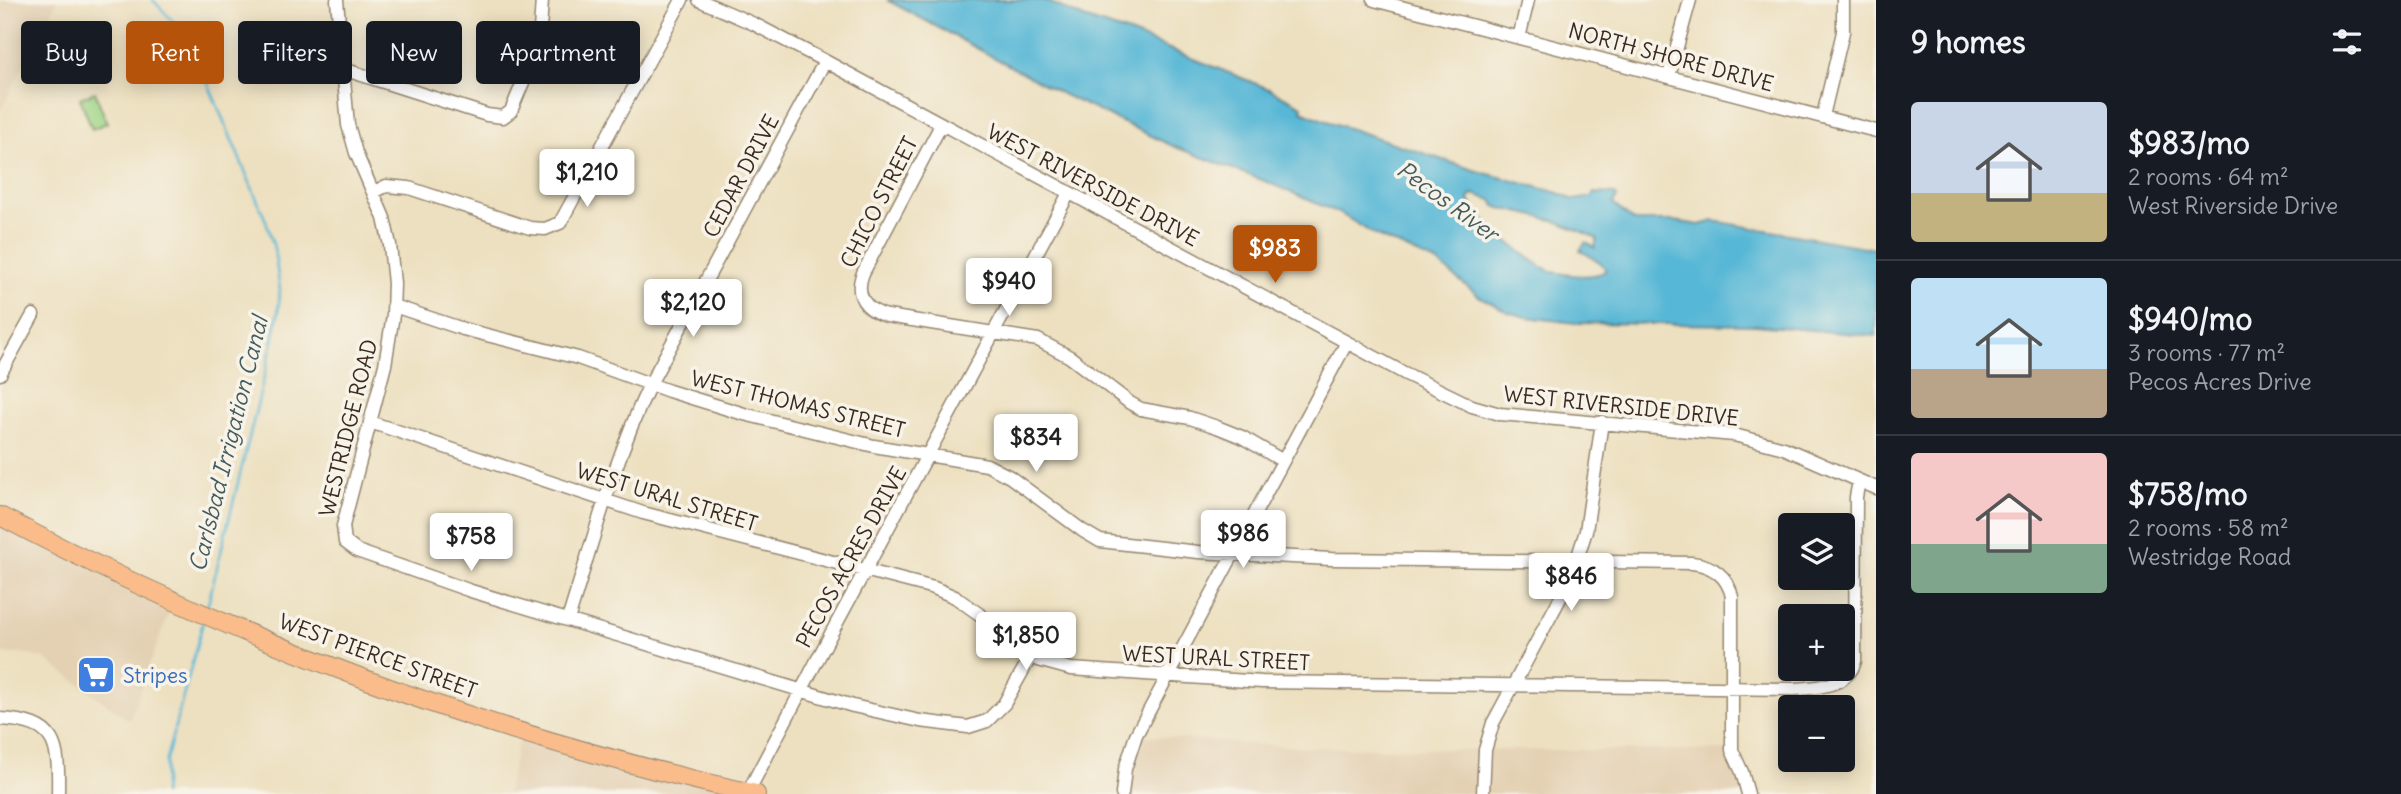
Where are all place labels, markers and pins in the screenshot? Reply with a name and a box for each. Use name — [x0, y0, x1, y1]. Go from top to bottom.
pin: $1,210 — [530, 150, 644, 209]
pin: $983 — [1234, 226, 1316, 285]
pin: $940 — [968, 258, 1050, 318]
pin: $2,120 — [636, 280, 750, 339]
pin: $834 — [995, 414, 1077, 474]
pin: $986 — [1202, 510, 1284, 570]
pin: $758 — [430, 514, 512, 573]
pin: $846 — [1530, 554, 1612, 613]
pin: $1,850 — [969, 612, 1083, 672]
supermarket icon: Stripes — [75, 654, 117, 696]
place label: Stripes — [123, 662, 188, 689]

